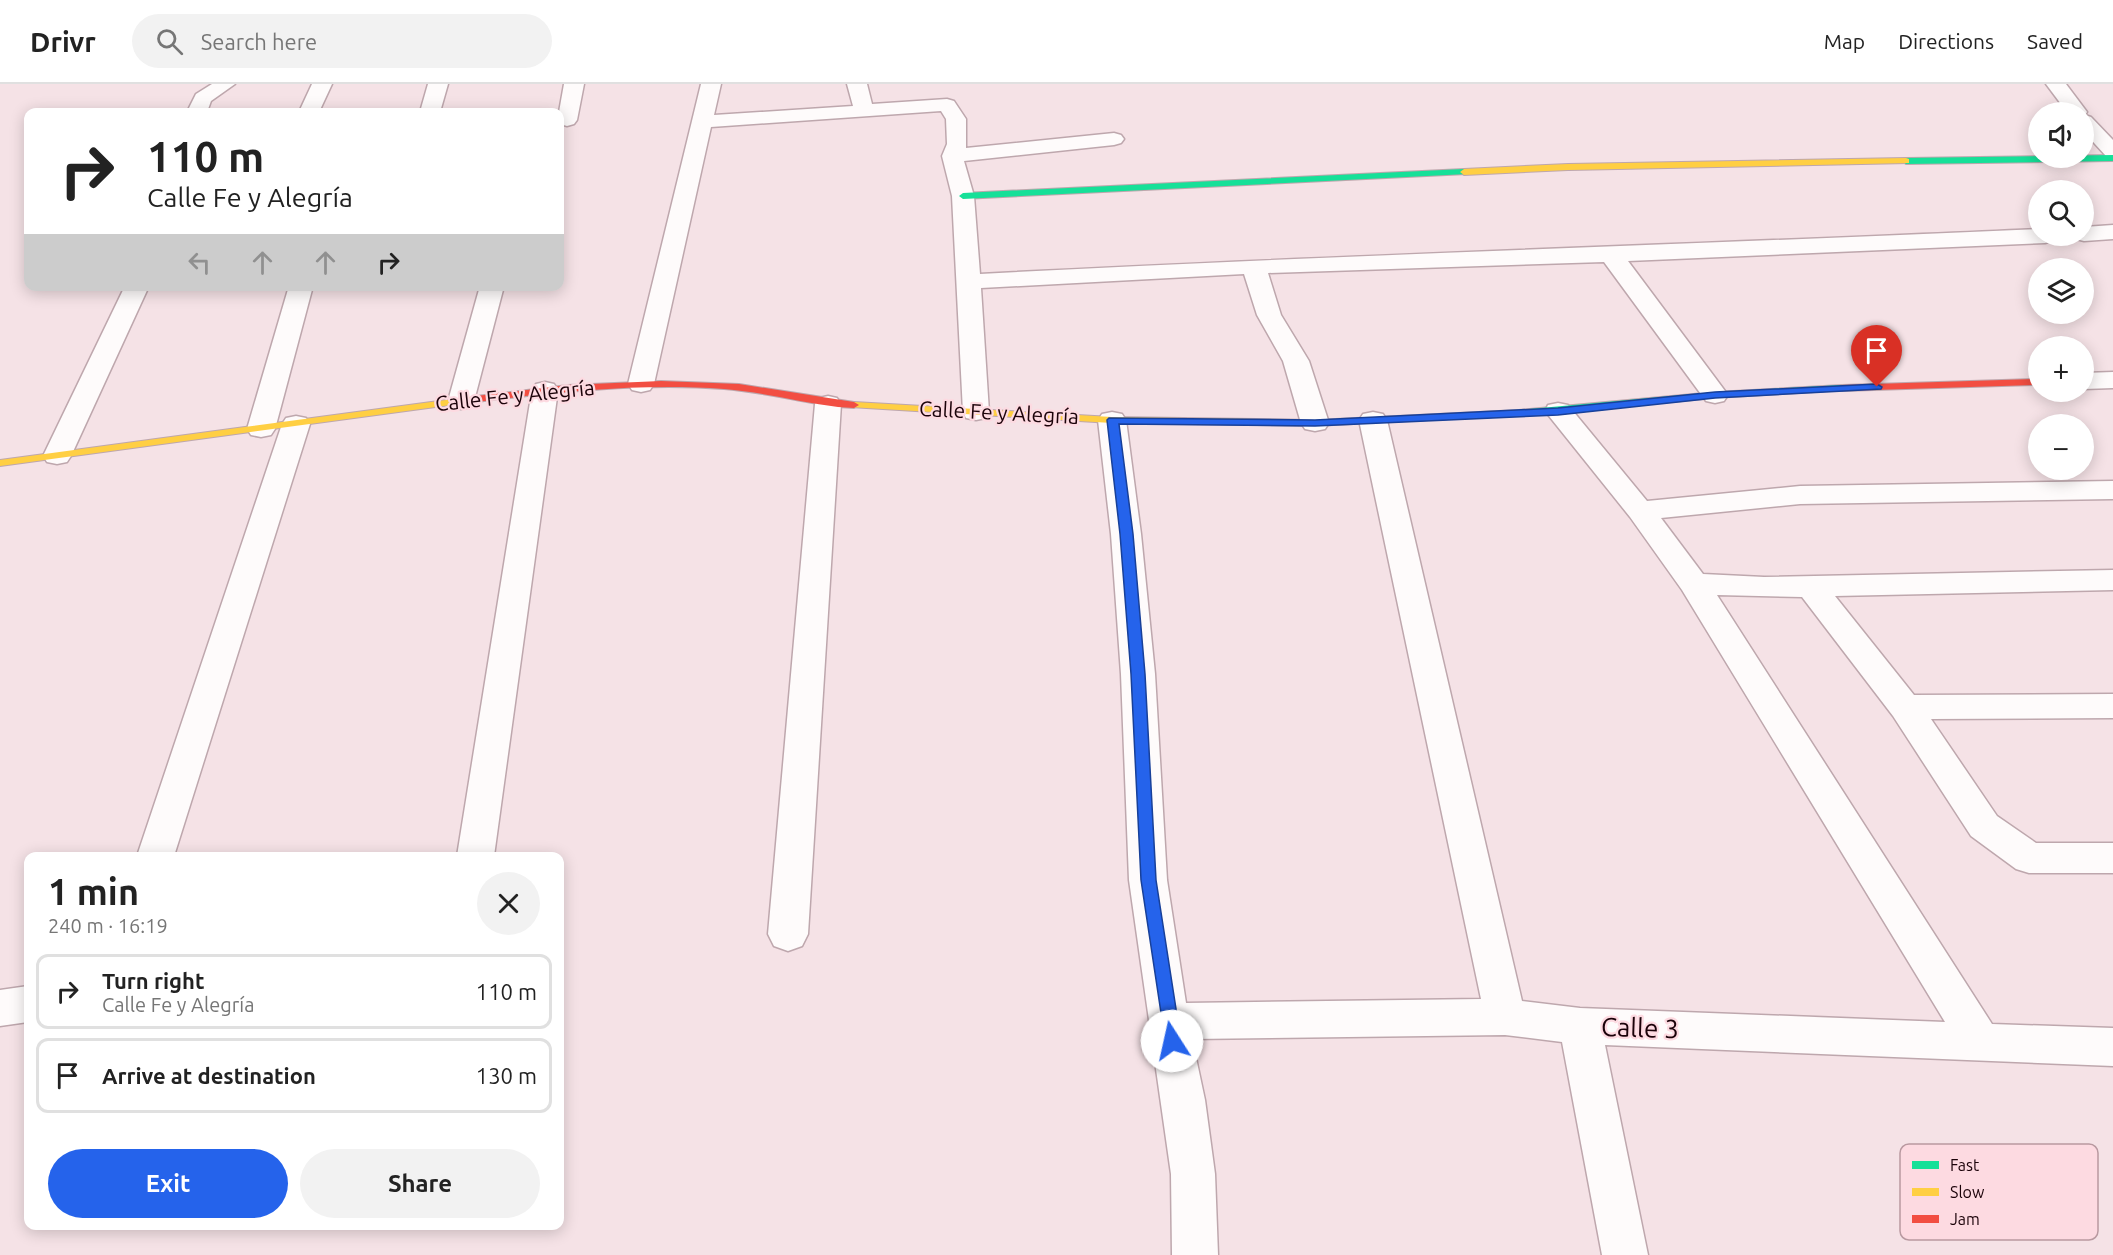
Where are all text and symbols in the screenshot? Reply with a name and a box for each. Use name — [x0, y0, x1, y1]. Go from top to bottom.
search box — [132, 14, 552, 68]
icon: search — [153, 25, 186, 58]
text: Drivr — [30, 26, 96, 57]
text: Search here — [201, 29, 317, 54]
text: Map — [1824, 29, 1865, 53]
text: Directions — [1898, 29, 1994, 53]
text: Saved — [2027, 29, 2083, 53]
map controls — [2028, 102, 2094, 480]
button: sound — [2028, 102, 2094, 168]
icon: right — [48, 132, 126, 210]
text: 110 m — [147, 133, 264, 180]
button: search — [2028, 180, 2094, 246]
text: Calle Fe y Alegría — [147, 182, 353, 212]
icon: left — [183, 246, 216, 279]
icon: ahead — [246, 246, 279, 279]
icon: ahead — [309, 246, 342, 279]
icon: right — [372, 246, 405, 279]
button: layers — [2028, 258, 2094, 324]
pin — [1851, 325, 1902, 387]
icon: arrive — [1860, 334, 1893, 367]
button: + — [2028, 336, 2094, 402]
street label: Calle Fe y Alegría — [434, 375, 596, 415]
street label: Calle Fe y Alegría — [918, 396, 1080, 428]
button: − — [2028, 414, 2094, 480]
text: 1 min — [48, 871, 139, 912]
button: close — [477, 872, 540, 935]
text: 240 m · 16:19 — [48, 914, 168, 937]
text: Turn right — [102, 968, 204, 993]
icon: right — [51, 975, 84, 1008]
text: 110 m — [476, 979, 537, 1004]
text: Calle Fe y Alegría — [102, 993, 255, 1016]
position arrow — [1140, 1009, 1204, 1073]
street label: Calle 3 — [1601, 1012, 1679, 1043]
icon: arrive — [51, 1059, 84, 1092]
text: Arrive at destination — [102, 1063, 316, 1088]
text: 130 m — [476, 1063, 537, 1088]
legend — [1900, 1144, 2098, 1240]
button: Exit — [48, 1149, 288, 1218]
button: Share — [300, 1149, 540, 1218]
text: Fast — [1950, 1156, 1980, 1174]
text: Slow — [1950, 1183, 1985, 1201]
text: Jam — [1950, 1210, 1980, 1228]

